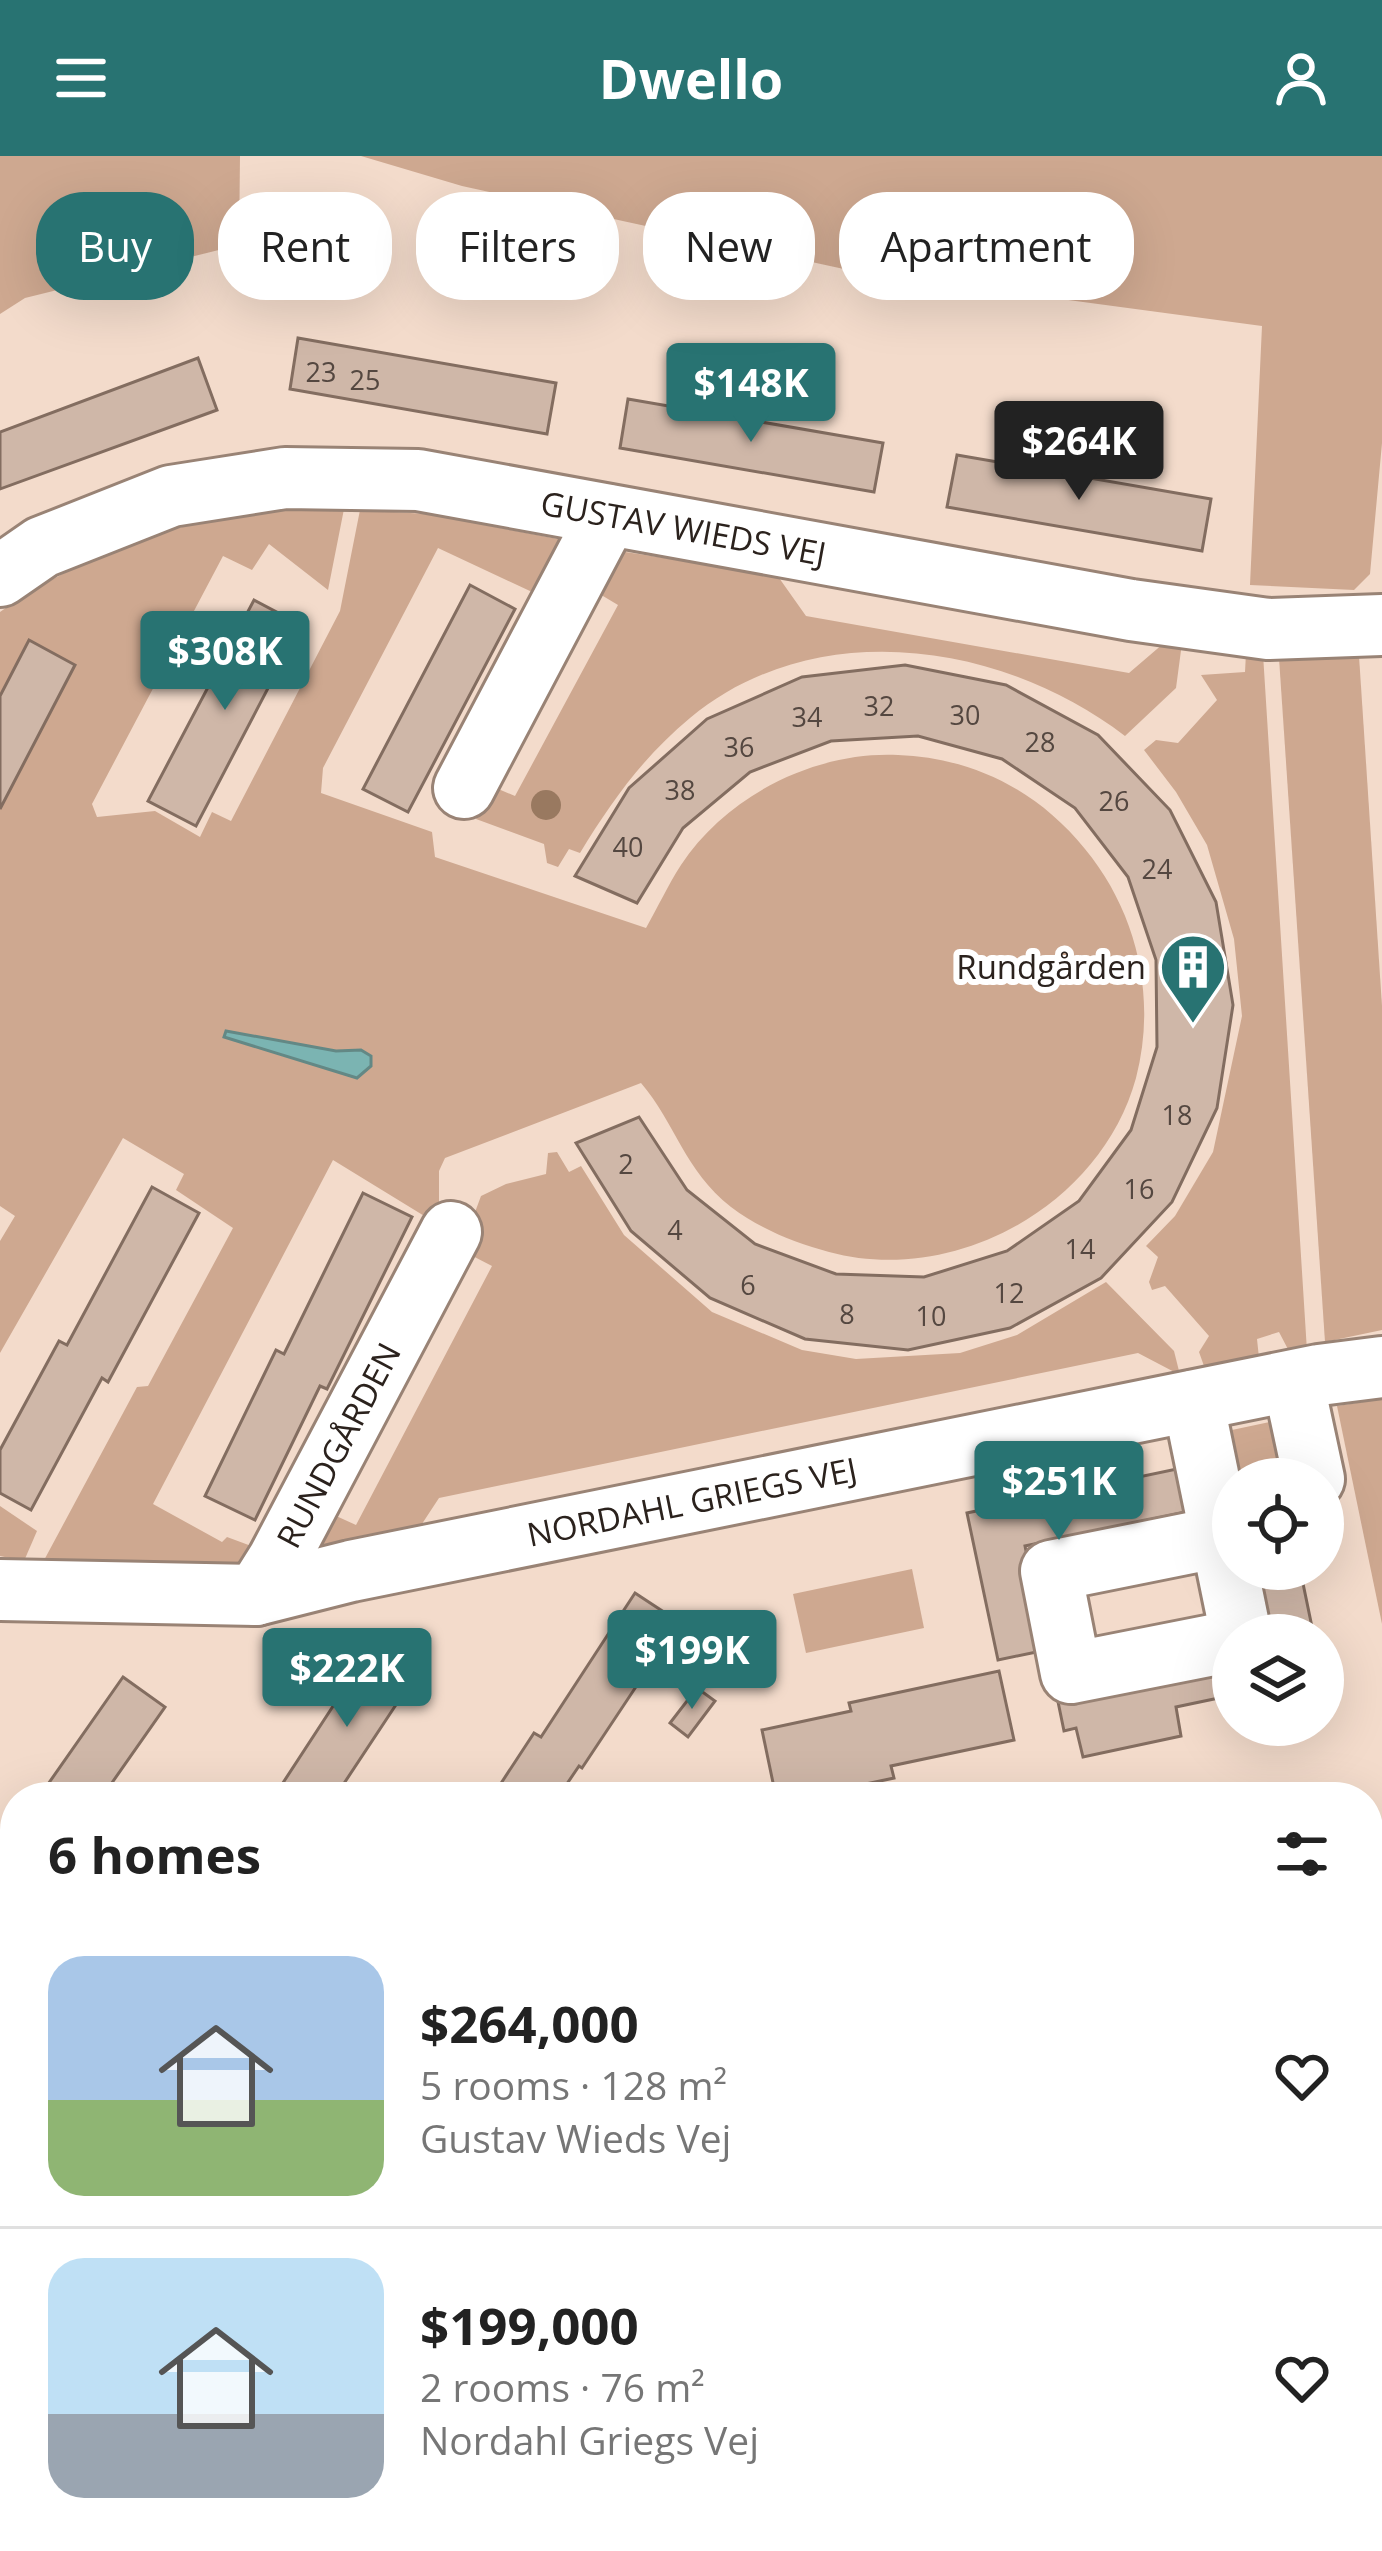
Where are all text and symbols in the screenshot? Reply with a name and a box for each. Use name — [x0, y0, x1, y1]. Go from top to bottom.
text: Dwello — [599, 41, 783, 115]
icon: menu — [48, 45, 114, 111]
icon: person — [1268, 45, 1334, 111]
chip: Buy — [36, 192, 194, 300]
chip: Rent — [218, 192, 392, 300]
chip: Filters — [416, 192, 619, 300]
chip: New — [643, 192, 815, 300]
chip: Apartment — [839, 192, 1134, 300]
pin: $148K — [667, 343, 835, 445]
house number: 23 — [306, 353, 336, 390]
text: $148K — [693, 355, 809, 408]
house number: 25 — [350, 361, 380, 398]
pin: $264K — [995, 401, 1163, 503]
text: $264K — [1021, 413, 1137, 466]
street label: GUSTAV WIEDS VEJ — [537, 480, 830, 576]
pin: $308K — [141, 611, 309, 713]
text: $308K — [167, 623, 283, 676]
house number: 32 — [864, 687, 894, 724]
house number: 30 — [950, 696, 980, 733]
house number: 34 — [792, 698, 822, 735]
house number: 28 — [1025, 723, 1055, 760]
house number: 36 — [724, 728, 754, 765]
house number: 38 — [665, 771, 695, 808]
house number: 26 — [1099, 782, 1129, 819]
house number: 40 — [613, 828, 643, 865]
house number: 24 — [1142, 850, 1172, 887]
building icon: Rundgården — [1158, 932, 1228, 1026]
place label: Rundgården — [956, 944, 1146, 989]
house number: 18 — [1162, 1096, 1192, 1133]
house number: 2 — [618, 1145, 634, 1182]
house number: 16 — [1124, 1170, 1154, 1207]
house number: 4 — [667, 1211, 683, 1248]
house number: 14 — [1065, 1230, 1095, 1267]
house number: 6 — [740, 1266, 756, 1303]
house number: 12 — [994, 1274, 1024, 1311]
house number: 8 — [839, 1295, 855, 1332]
house number: 10 — [916, 1297, 946, 1334]
street label: RUNDGÅRDEN — [266, 1335, 411, 1555]
pin: $251K — [975, 1441, 1143, 1543]
street label: NORDAHL GRIEGS VEJ — [523, 1446, 861, 1557]
text: $251K — [1001, 1453, 1117, 1506]
map controls — [1212, 1458, 1344, 1746]
button: locate — [1212, 1458, 1344, 1590]
pin: $199K — [608, 1610, 776, 1712]
button: layers — [1212, 1614, 1344, 1746]
text: $199K — [634, 1622, 750, 1675]
pin: $222K — [263, 1628, 431, 1730]
text: $222K — [289, 1640, 405, 1693]
text: 6 homes — [48, 1819, 261, 1889]
icon: filters — [1269, 1821, 1335, 1887]
text: $264,000 — [420, 1988, 639, 2058]
icon: home — [144, 2004, 288, 2148]
icon: heart — [1269, 2043, 1335, 2109]
text: 5 rooms · 128 m² — [420, 2058, 727, 2111]
text: Gustav Wieds Vej — [420, 2111, 731, 2164]
text: $199,000 — [420, 2290, 639, 2360]
icon: home — [144, 2306, 288, 2450]
icon: heart — [1269, 2345, 1335, 2411]
text: 2 rooms · 76 m² — [420, 2360, 705, 2413]
text: Nordahl Griegs Vej — [420, 2413, 759, 2466]

